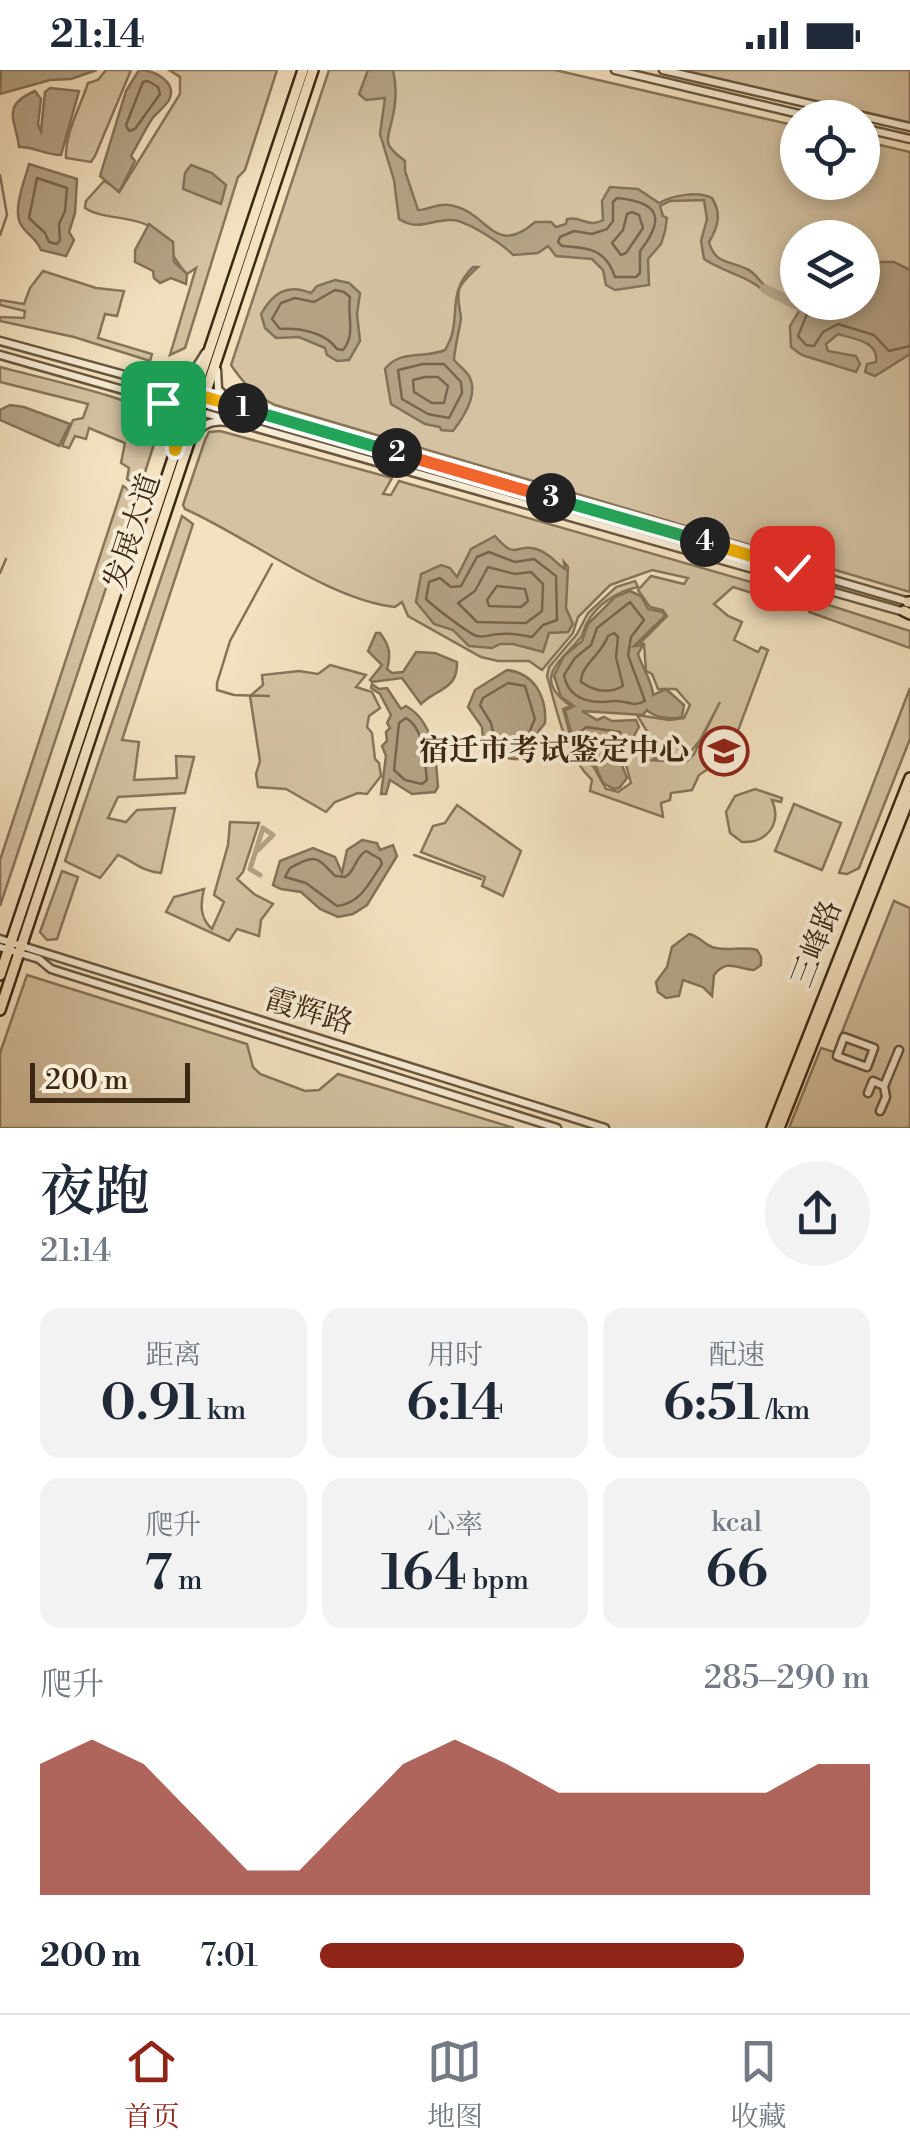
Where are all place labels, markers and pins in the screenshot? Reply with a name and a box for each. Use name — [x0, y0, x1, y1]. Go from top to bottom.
pin — [121, 361, 206, 446]
pin: 1 — [218, 383, 268, 433]
pin: 2 — [372, 428, 422, 478]
pin: 3 — [526, 473, 576, 523]
pin: 4 — [680, 517, 730, 567]
pin — [750, 526, 835, 611]
school or university icon: 宿迁市考试鉴定中心 — [698, 725, 750, 777]
place label: 宿迁市考试鉴定中心 — [419, 732, 689, 770]

